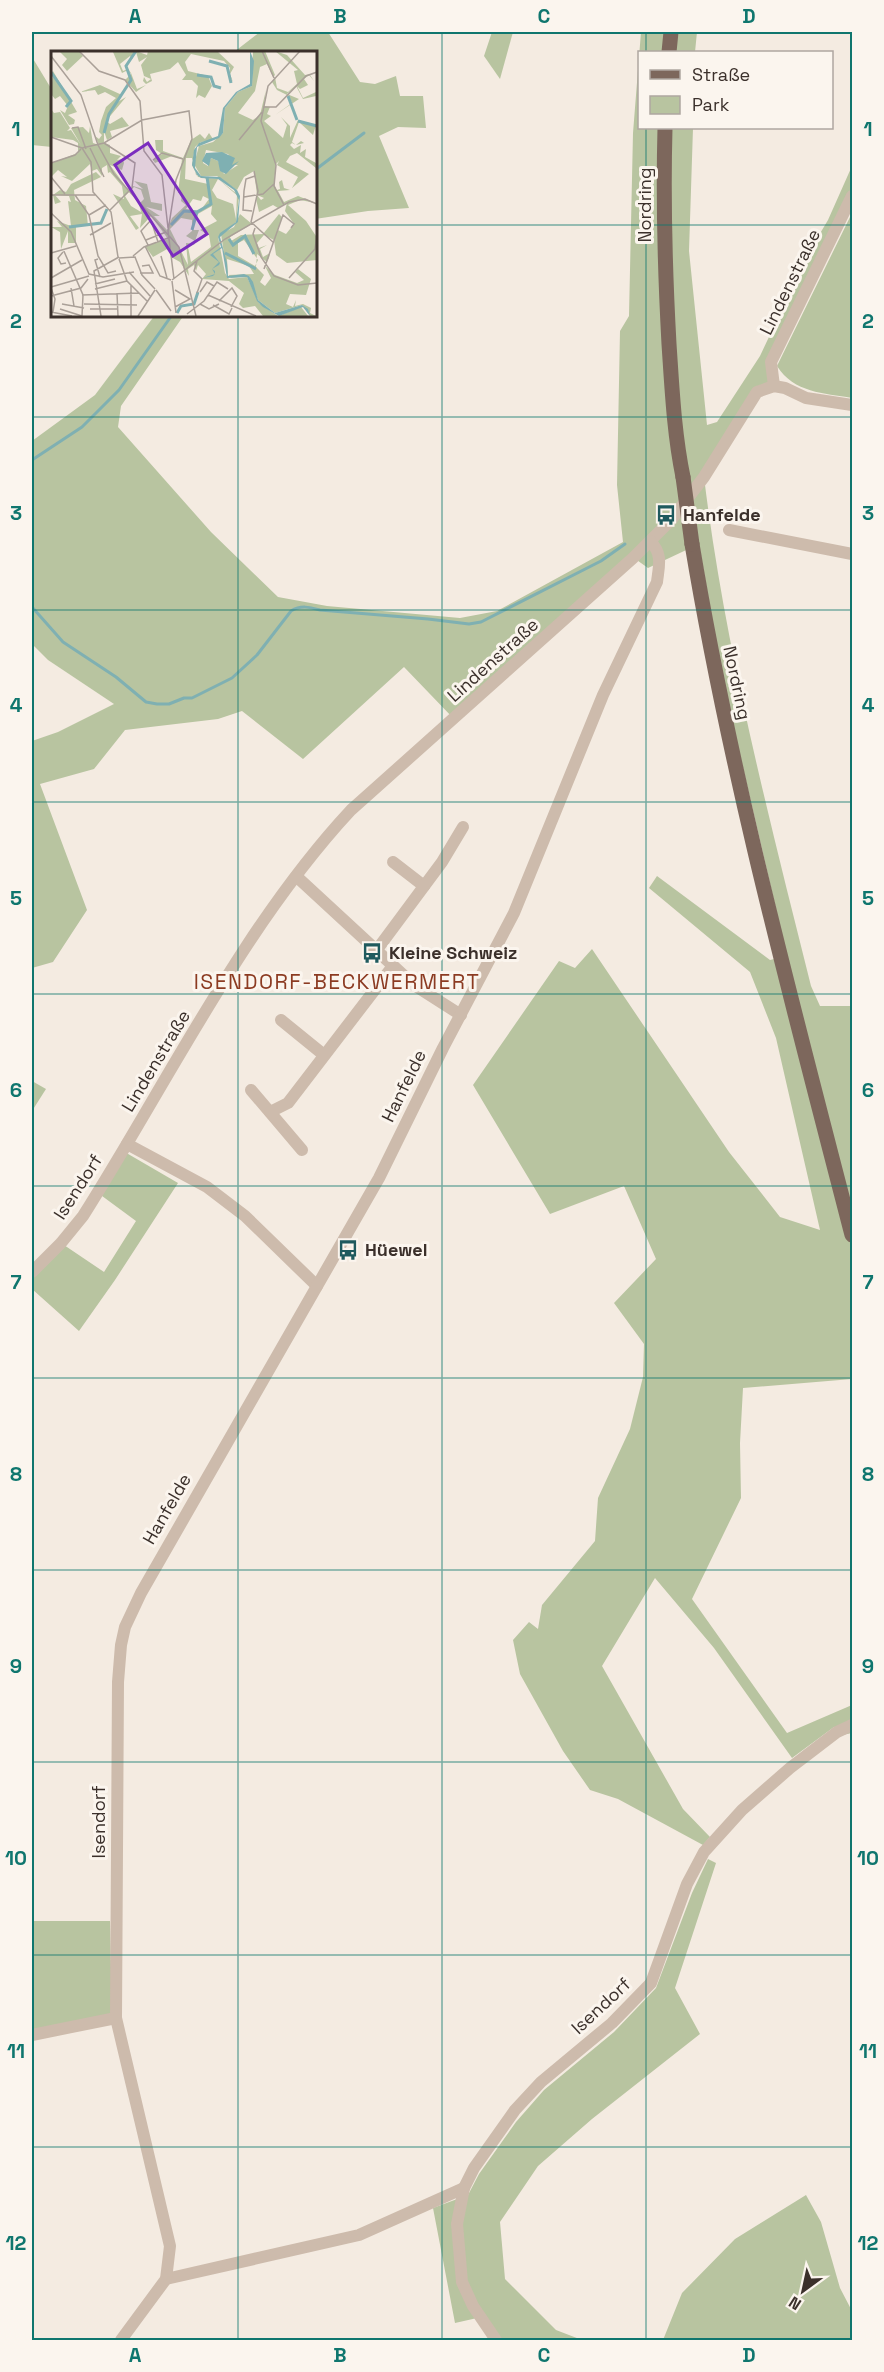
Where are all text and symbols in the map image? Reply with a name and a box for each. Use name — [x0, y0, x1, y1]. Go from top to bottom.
text: A — [129, 3, 142, 29]
text: B — [333, 3, 347, 29]
text: C — [538, 3, 551, 29]
text: D — [742, 3, 756, 29]
inset map — [51, 51, 316, 316]
legend — [638, 51, 833, 129]
text: Straße — [692, 63, 750, 86]
text: Park — [692, 93, 730, 116]
text: 1 — [11, 116, 21, 142]
text: 1 — [863, 116, 873, 142]
street label: Nordring — [633, 168, 656, 242]
street label: Lindenstraße — [754, 225, 825, 338]
text: 2 — [10, 308, 22, 334]
text: 2 — [862, 308, 874, 334]
text: 3 — [10, 500, 22, 526]
text: 3 — [862, 500, 874, 526]
bus stop icon: Hanfelde — [654, 503, 678, 527]
place label: Hanfelde — [683, 503, 761, 526]
street label: Lindenstraße — [442, 613, 543, 707]
street label: Nordring — [718, 644, 757, 722]
text: 4 — [10, 692, 23, 718]
text: 4 — [862, 692, 875, 718]
text: 5 — [10, 885, 22, 911]
text: 5 — [862, 885, 874, 911]
bus stop icon: Kleine Schweiz — [360, 941, 384, 965]
place label: Kleine Schweiz — [389, 941, 517, 964]
district label: ISENDORF-BECKWERMERT — [194, 968, 480, 995]
street label: Lindenstraße — [116, 1006, 195, 1116]
street label: Hanfelde — [376, 1046, 431, 1126]
text: 6 — [10, 1077, 22, 1103]
text: 6 — [862, 1077, 874, 1103]
street label: Isendorf — [48, 1150, 107, 1224]
bus stop icon: Hüewel — [336, 1238, 360, 1262]
place label: Hüewel — [365, 1238, 428, 1261]
text: 7 — [10, 1269, 22, 1295]
text: 7 — [862, 1269, 874, 1295]
text: 8 — [10, 1461, 22, 1487]
text: 8 — [862, 1461, 874, 1487]
street label: Hanfelde — [137, 1469, 196, 1548]
text: 9 — [10, 1653, 22, 1679]
text: 9 — [862, 1653, 874, 1679]
street label: Isendorf — [87, 1785, 110, 1859]
text: 10 — [5, 1845, 27, 1871]
text: 10 — [857, 1845, 879, 1871]
street label: Isendorf — [566, 1972, 635, 2039]
text: 11 — [7, 2038, 25, 2064]
text: 11 — [859, 2038, 877, 2064]
text: 12 — [6, 2230, 27, 2256]
text: 12 — [858, 2230, 879, 2256]
north arrow — [773, 2261, 833, 2321]
text: N — [785, 2291, 805, 2315]
text: A — [129, 2342, 142, 2368]
text: B — [333, 2342, 347, 2368]
text: C — [538, 2342, 551, 2368]
text: D — [742, 2342, 756, 2368]

